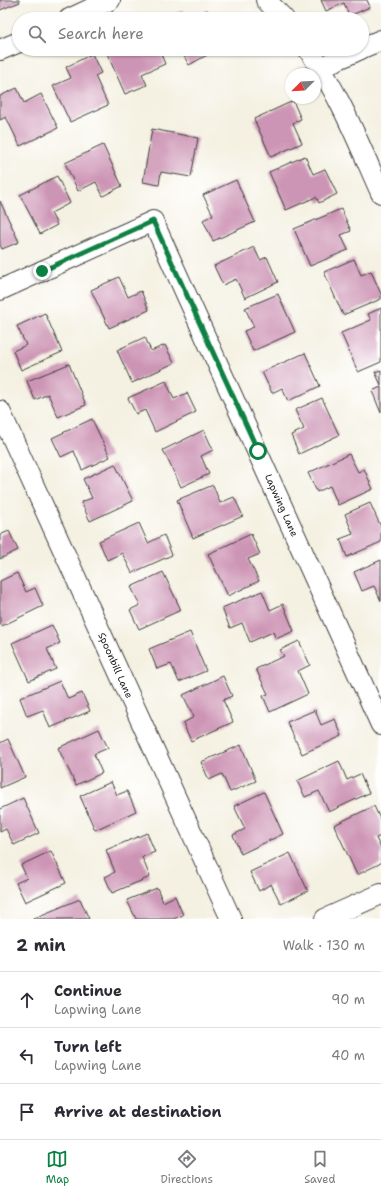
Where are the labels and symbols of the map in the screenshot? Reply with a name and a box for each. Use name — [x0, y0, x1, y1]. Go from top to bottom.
north arrow — [285, 68, 321, 104]
route end — [33, 262, 51, 280]
route start — [249, 442, 267, 460]
street label: Lapwing Lane — [262, 472, 301, 539]
street label: Spoonbill Lane — [95, 630, 136, 700]

